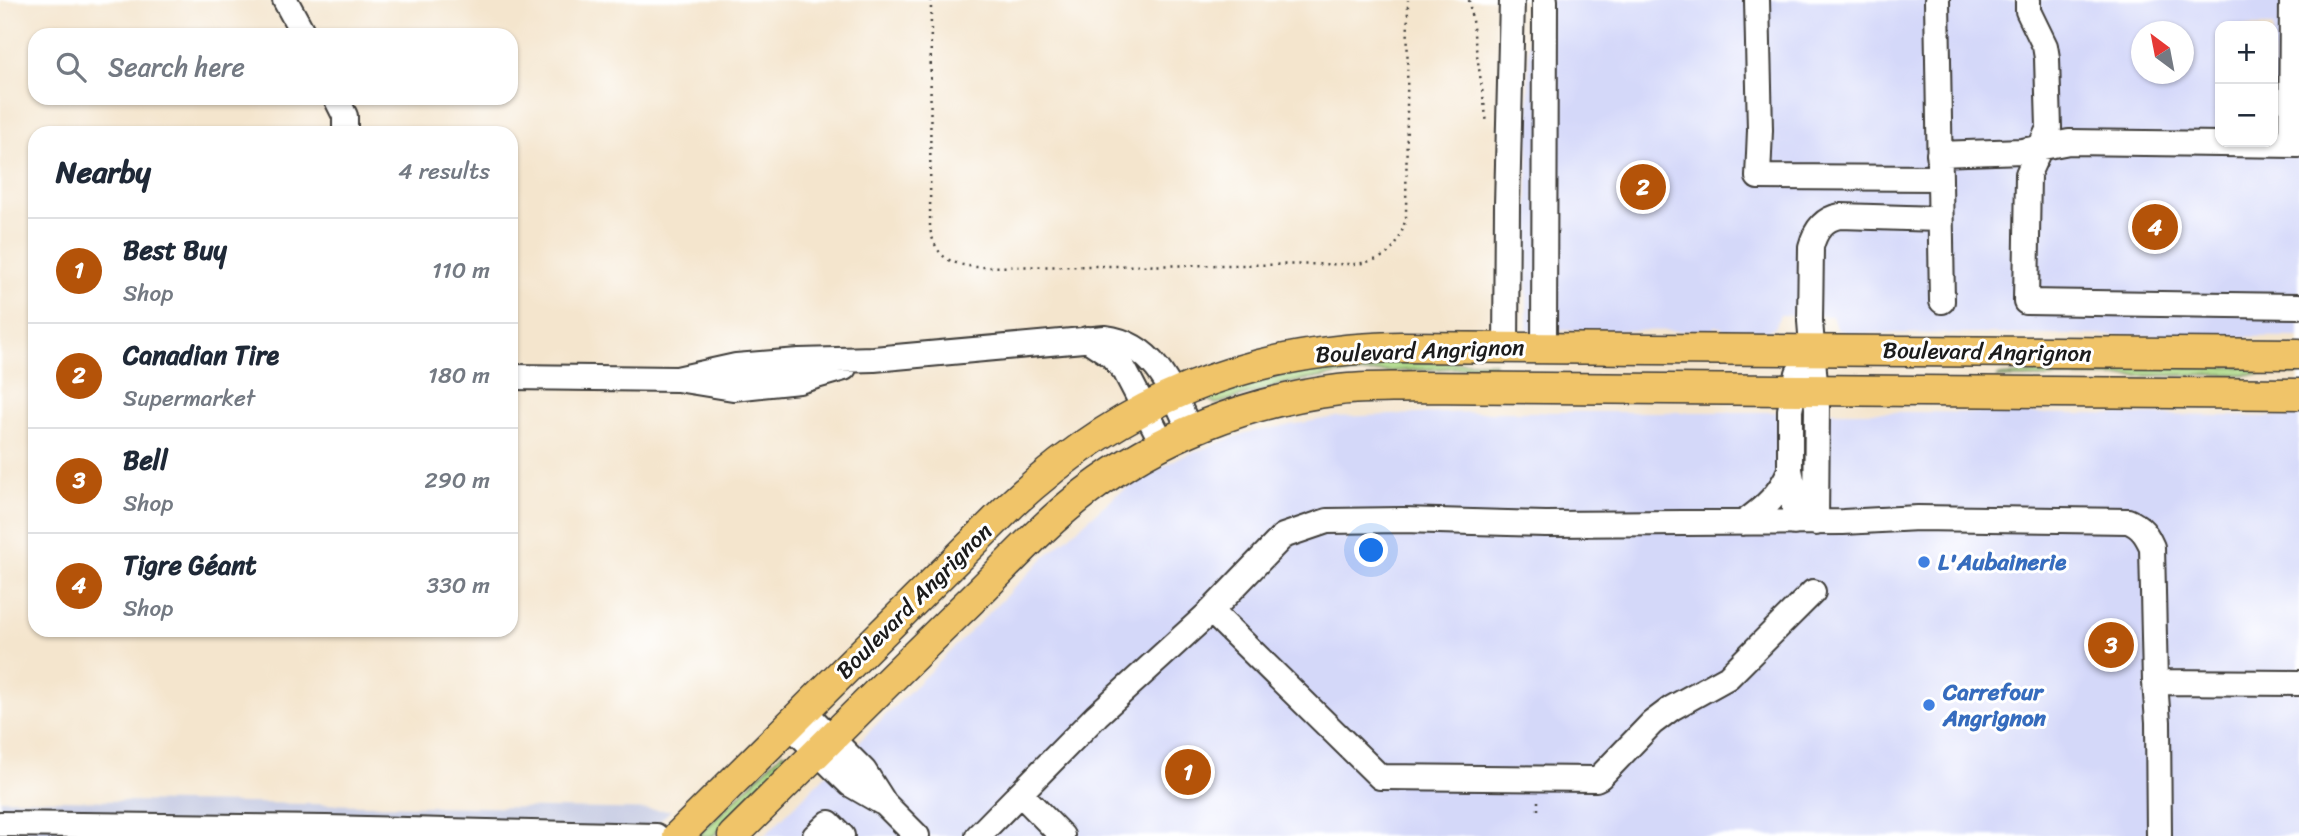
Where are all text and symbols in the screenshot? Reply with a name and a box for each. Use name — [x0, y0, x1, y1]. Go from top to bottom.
north arrow — [2131, 21, 2194, 84]
map controls — [2215, 21, 2278, 147]
button: + — [2215, 21, 2278, 84]
search box — [28, 28, 518, 105]
text: Search here — [108, 44, 245, 90]
icon: search — [52, 48, 90, 86]
button: − — [2215, 84, 2278, 147]
text: Nearby — [56, 145, 151, 199]
text: 4 results — [398, 151, 490, 192]
pin: 2 — [1620, 161, 1666, 213]
pin: 4 — [2132, 201, 2178, 253]
text: Best Buy — [123, 227, 227, 273]
text: 1 — [74, 250, 84, 291]
text: 110 m — [432, 250, 490, 291]
text: Shop — [123, 273, 173, 314]
street label: Boulevard Angrignon — [1315, 327, 1525, 375]
street label: Boulevard Angrignon — [1882, 330, 2092, 374]
text: Canadian Tire — [123, 332, 279, 378]
text: 2 — [72, 355, 86, 396]
text: 180 m — [428, 355, 490, 396]
text: Supermarket — [123, 378, 255, 419]
text: Bell — [123, 437, 168, 483]
text: 3 — [73, 460, 85, 501]
text: 290 m — [424, 460, 490, 501]
text: Shop — [123, 483, 173, 524]
street label: Boulevard Angrignon — [826, 513, 1002, 689]
your location — [1354, 533, 1388, 567]
text: Tigre Géant — [123, 542, 257, 588]
place label: L'Aubainerie — [1938, 542, 2067, 583]
marker: L'Aubainerie — [1916, 554, 1932, 570]
text: 4 — [72, 565, 86, 606]
text: 330 m — [427, 565, 490, 606]
text: Shop — [123, 588, 173, 629]
pin: 3 — [2088, 619, 2134, 671]
place label: Carrefour Angrignon — [1942, 672, 2047, 739]
marker: Carrefour Angrignon — [1921, 697, 1937, 713]
pin: 1 — [1165, 746, 1211, 798]

